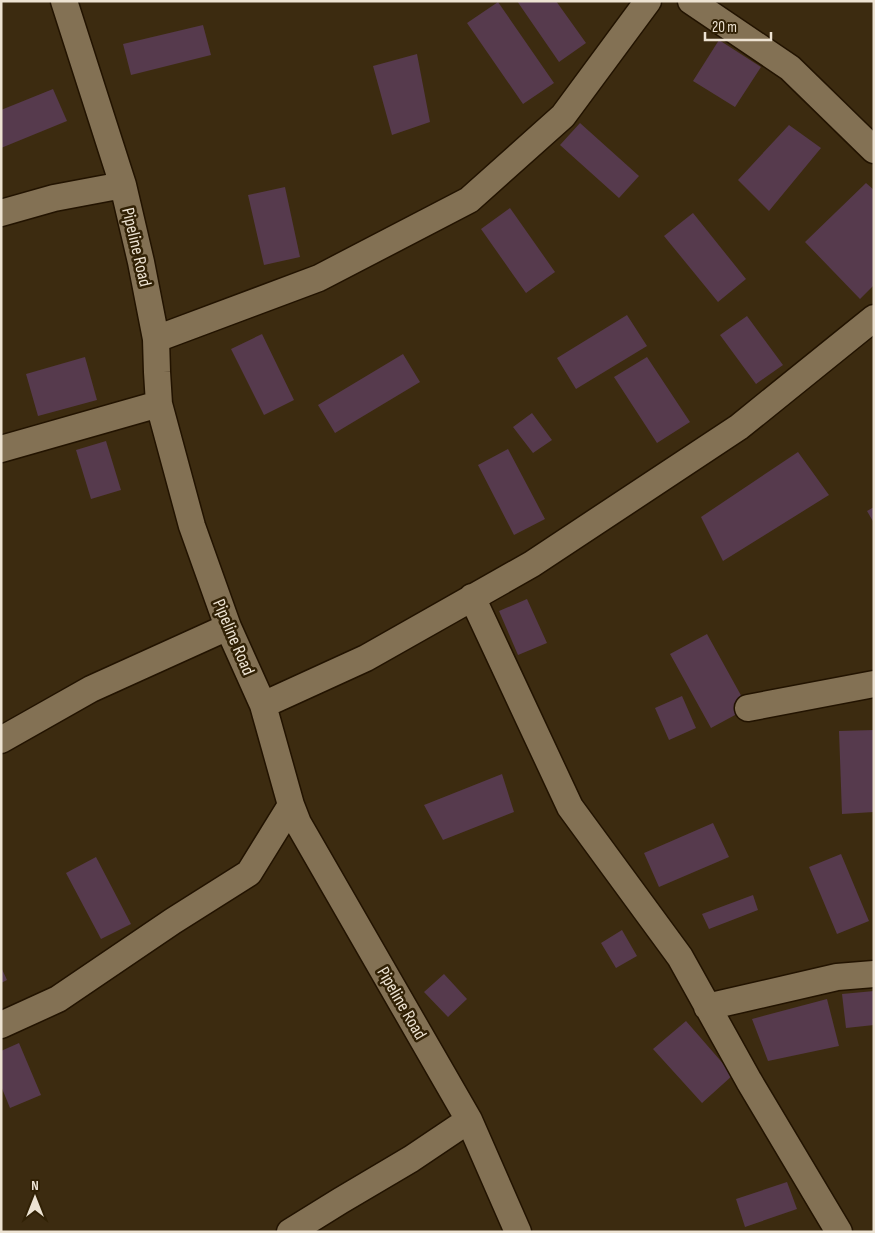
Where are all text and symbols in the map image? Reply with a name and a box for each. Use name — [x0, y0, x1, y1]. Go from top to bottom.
scale bar — [705, 10, 771, 42]
text: 20 m — [712, 18, 737, 37]
street label: Pipeline Road — [117, 206, 156, 289]
street label: Pipeline Road — [208, 596, 259, 678]
street label: Pipeline Road — [372, 963, 431, 1043]
north arrow — [10, 1173, 60, 1223]
text: N — [31, 1177, 39, 1194]

